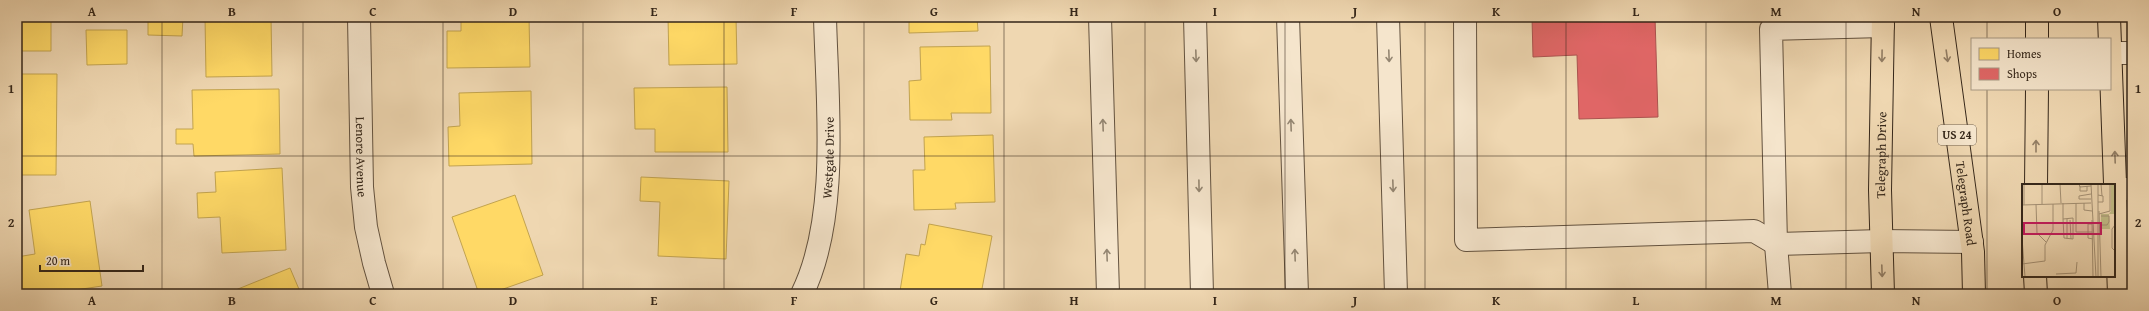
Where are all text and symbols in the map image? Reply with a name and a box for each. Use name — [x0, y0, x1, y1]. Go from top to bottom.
text: A — [88, 2, 97, 21]
text: B — [228, 2, 236, 21]
text: C — [369, 2, 377, 21]
text: D — [509, 2, 517, 21]
text: E — [651, 2, 658, 21]
text: F — [791, 2, 798, 21]
text: G — [930, 2, 938, 21]
text: H — [1069, 2, 1079, 21]
text: I — [1213, 2, 1217, 21]
text: J — [1351, 2, 1358, 21]
text: K — [1492, 2, 1501, 21]
text: L — [1633, 2, 1640, 21]
text: M — [1770, 2, 1782, 21]
text: N — [1912, 2, 1921, 21]
text: O — [2053, 2, 2061, 21]
legend — [1971, 38, 2111, 90]
text: Homes — [2007, 45, 2042, 62]
one-way arrow — [1192, 49, 1200, 62]
one-way arrow — [1385, 49, 1393, 62]
one-way arrow — [1878, 49, 1886, 62]
one-way arrow — [1943, 49, 1950, 62]
text: Shops — [2007, 65, 2037, 82]
text: 1 — [8, 79, 14, 98]
text: 1 — [2135, 79, 2141, 98]
street label: Telegraph Drive — [1871, 111, 1891, 199]
street label: Westgate Drive — [817, 116, 839, 199]
street label: Lenore Avenue — [351, 117, 372, 198]
one-way arrow — [1099, 119, 1107, 132]
one-way arrow — [1287, 119, 1295, 132]
road number: US 24 — [1938, 125, 1976, 145]
one-way arrow — [2032, 140, 2040, 153]
one-way arrow — [2111, 151, 2118, 164]
street label: Telegraph Road — [1951, 160, 1981, 247]
one-way arrow — [1196, 179, 1203, 192]
one-way arrow — [1389, 179, 1397, 192]
inset map — [2022, 184, 2115, 277]
text: 2 — [8, 213, 15, 232]
text: 2 — [2135, 213, 2142, 232]
scale bar — [40, 247, 143, 273]
one-way arrow — [1103, 249, 1111, 262]
one-way arrow — [1291, 249, 1299, 262]
text: 20 m — [46, 252, 70, 269]
one-way arrow — [1878, 264, 1886, 277]
text: A — [88, 291, 97, 310]
text: B — [228, 291, 236, 310]
text: C — [369, 291, 377, 310]
text: D — [509, 291, 517, 310]
text: E — [651, 291, 658, 310]
text: F — [791, 291, 798, 310]
text: G — [930, 291, 938, 310]
text: H — [1069, 291, 1079, 310]
text: I — [1213, 291, 1217, 310]
text: J — [1351, 291, 1358, 310]
text: K — [1492, 291, 1501, 310]
text: L — [1633, 291, 1640, 310]
text: M — [1770, 291, 1782, 310]
text: N — [1912, 291, 1921, 310]
text: O — [2053, 291, 2061, 310]

